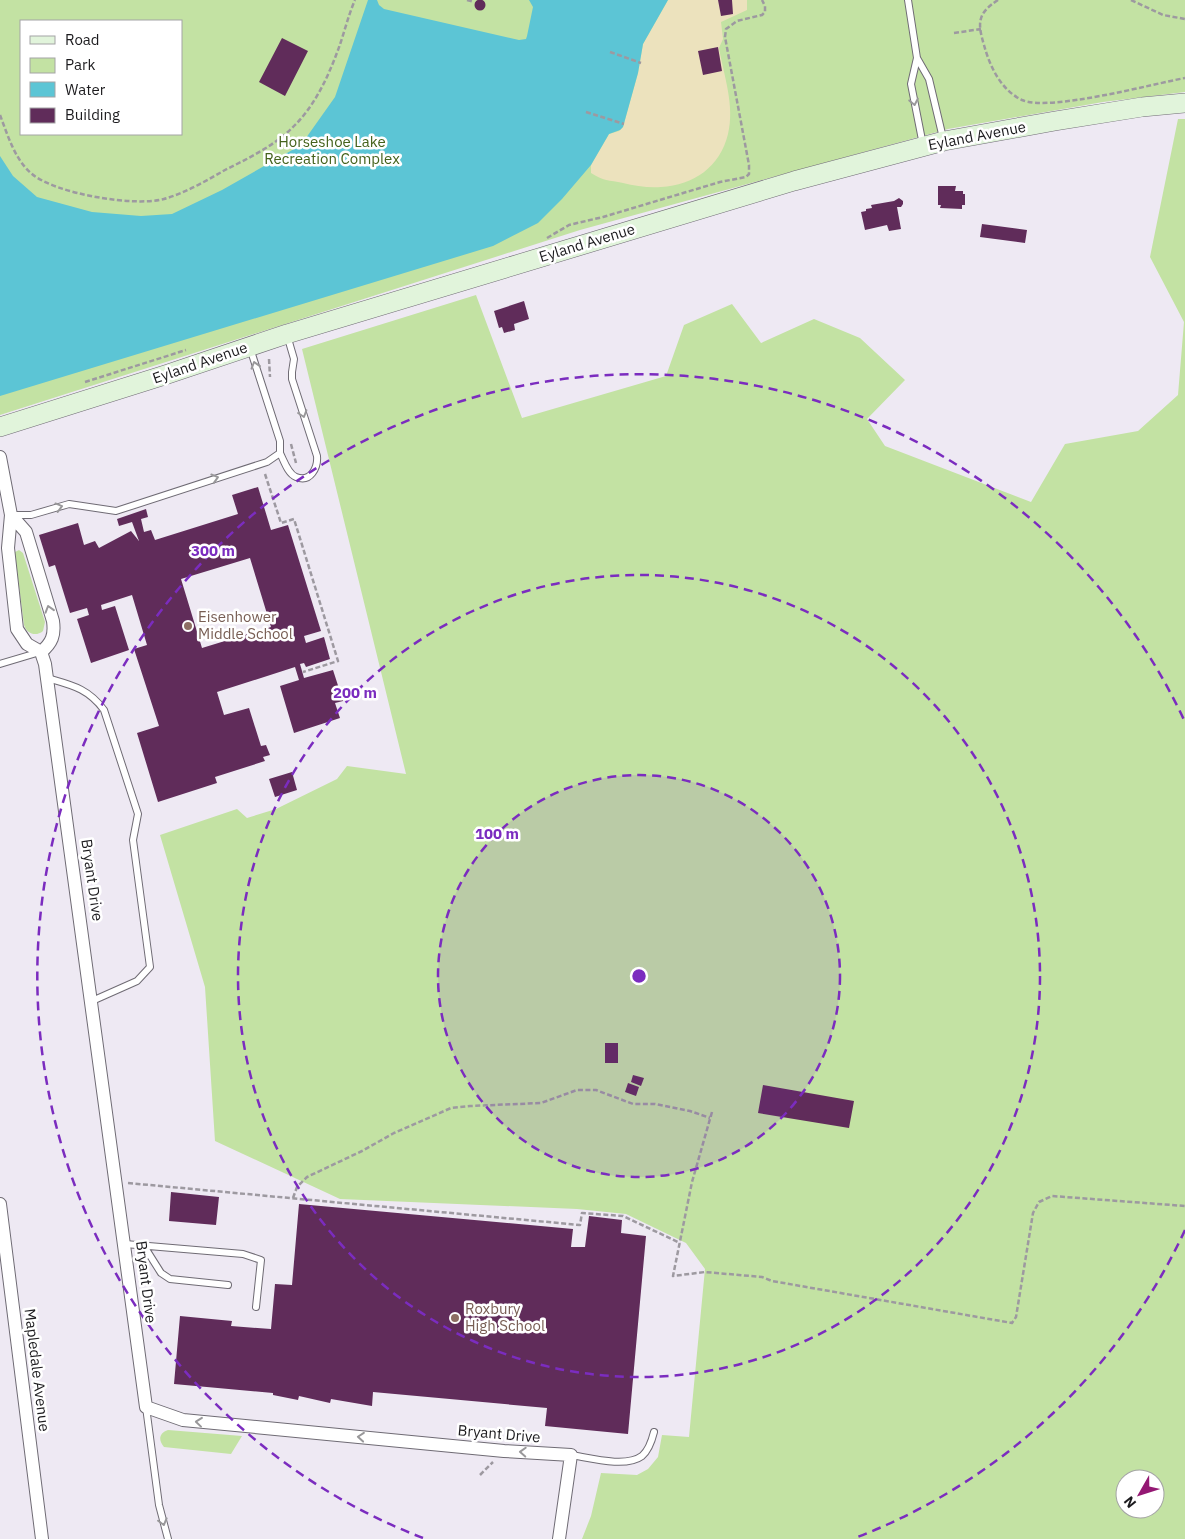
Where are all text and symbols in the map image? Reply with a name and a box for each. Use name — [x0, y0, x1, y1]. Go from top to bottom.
legend — [20, 20, 182, 135]
text: Road — [65, 30, 100, 49]
text: Park — [65, 55, 95, 74]
text: Water — [65, 80, 106, 99]
one-way arrow — [909, 98, 919, 106]
text: Building — [65, 105, 120, 124]
street label: Eyland Avenue — [926, 117, 1027, 154]
park label: Horseshoe Lake Recreation Complex — [264, 132, 400, 168]
street label: Eyland Avenue — [537, 219, 637, 266]
street label: Eyland Avenue — [150, 337, 250, 388]
one-way arrow — [251, 361, 261, 370]
one-way arrow — [298, 410, 308, 418]
one-way arrow — [210, 474, 219, 484]
one-way arrow — [54, 502, 63, 513]
text: 300 m — [191, 541, 235, 560]
one-way arrow — [45, 605, 55, 613]
place label: Eisenhower Middle School — [198, 607, 293, 643]
marker: Eisenhower Middle School — [182, 620, 194, 632]
text: 200 m — [333, 683, 377, 702]
text: 100 m — [475, 824, 519, 843]
street label: Bryant Drive — [77, 838, 108, 922]
centre of rings — [630, 967, 648, 985]
street label: Bryant Drive — [132, 1240, 161, 1324]
place label: Roxbury High School — [465, 1299, 545, 1335]
street label: Mapledale Avenue — [21, 1307, 54, 1433]
marker: Roxbury High School — [449, 1312, 461, 1324]
one-way arrow — [195, 1417, 203, 1428]
street label: Bryant Drive — [457, 1420, 541, 1447]
one-way arrow — [357, 1432, 365, 1443]
one-way arrow — [519, 1447, 527, 1458]
north arrow — [1115, 1469, 1165, 1519]
text: N — [1120, 1493, 1140, 1512]
one-way arrow — [157, 1517, 168, 1526]

